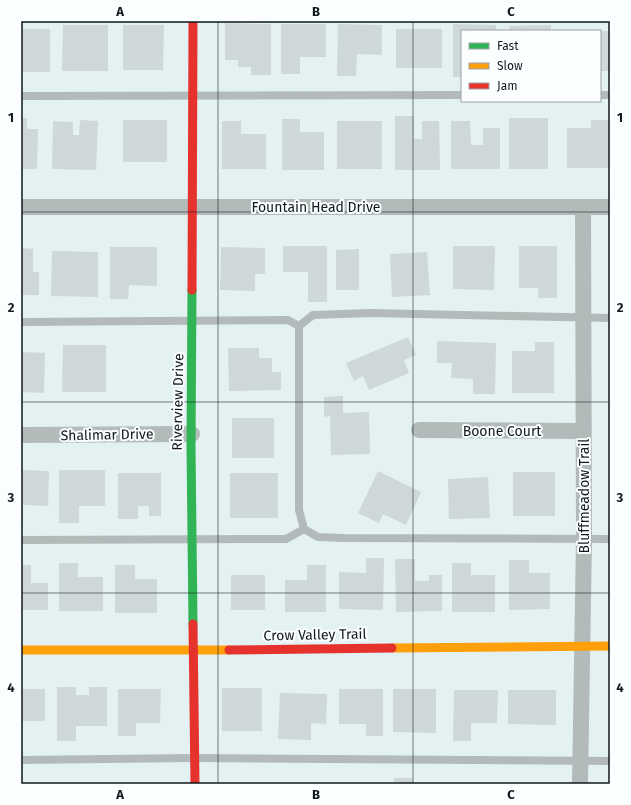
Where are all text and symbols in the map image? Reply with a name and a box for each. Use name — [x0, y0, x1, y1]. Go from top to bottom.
text: A — [115, 4, 124, 19]
text: B — [312, 4, 320, 19]
text: C — [507, 4, 515, 19]
legend — [461, 30, 601, 102]
text: Fast — [497, 39, 519, 53]
text: Slow — [497, 59, 523, 73]
text: Jam — [497, 79, 517, 93]
text: 1 — [8, 110, 14, 125]
text: 1 — [617, 110, 623, 125]
street label: Fountain Head Drive — [252, 199, 380, 216]
text: 2 — [8, 300, 15, 315]
text: 2 — [617, 300, 624, 315]
street label: Riverview Drive — [169, 353, 187, 451]
street label: Boone Court — [463, 423, 542, 440]
street label: Shalimar Drive — [60, 426, 154, 444]
street label: Bluffmeadow Trail — [576, 439, 593, 553]
text: 3 — [7, 490, 15, 505]
text: 3 — [616, 490, 624, 505]
street label: Crow Valley Trail — [263, 626, 367, 644]
text: 4 — [7, 680, 15, 695]
text: 4 — [616, 680, 624, 695]
text: A — [115, 787, 124, 802]
text: B — [312, 787, 320, 802]
text: C — [507, 787, 515, 802]

